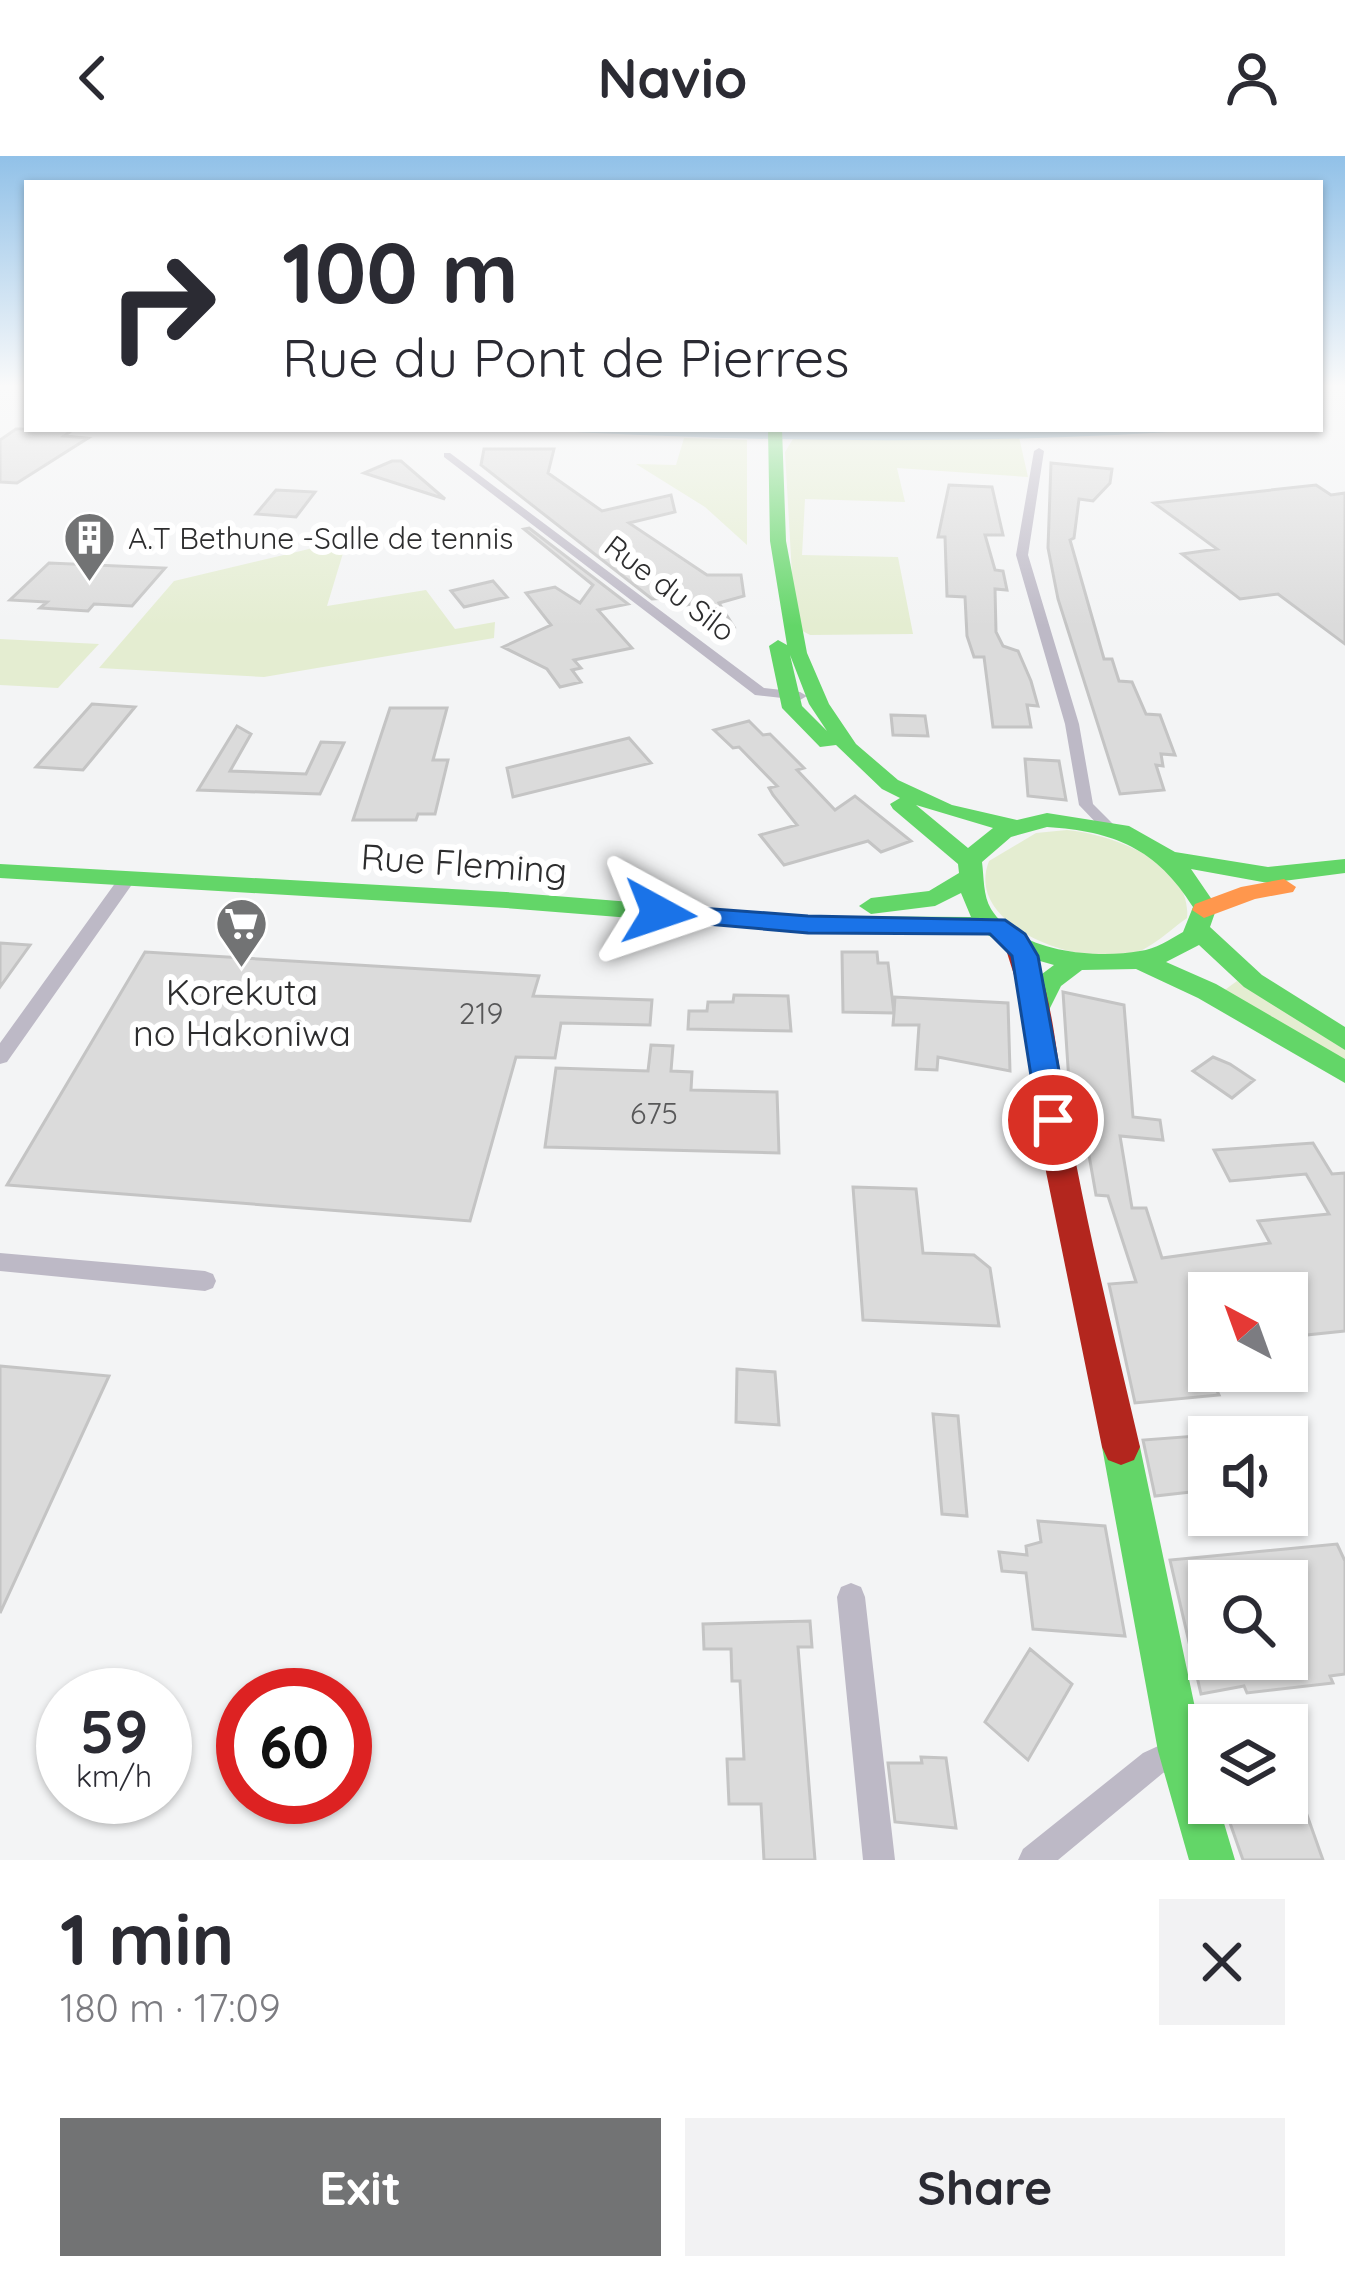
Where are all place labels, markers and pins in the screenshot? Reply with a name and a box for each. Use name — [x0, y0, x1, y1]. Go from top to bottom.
building icon: A.T Bethune -Salle de tennis — [61, 510, 117, 584]
place label: A.T Bethune -Salle de tennis — [128, 519, 513, 557]
supermarket icon: Korekuta no Hakoniwa — [214, 895, 270, 969]
place label: Korekuta no Hakoniwa — [133, 969, 351, 1055]
pin — [1002, 1069, 1104, 1171]

